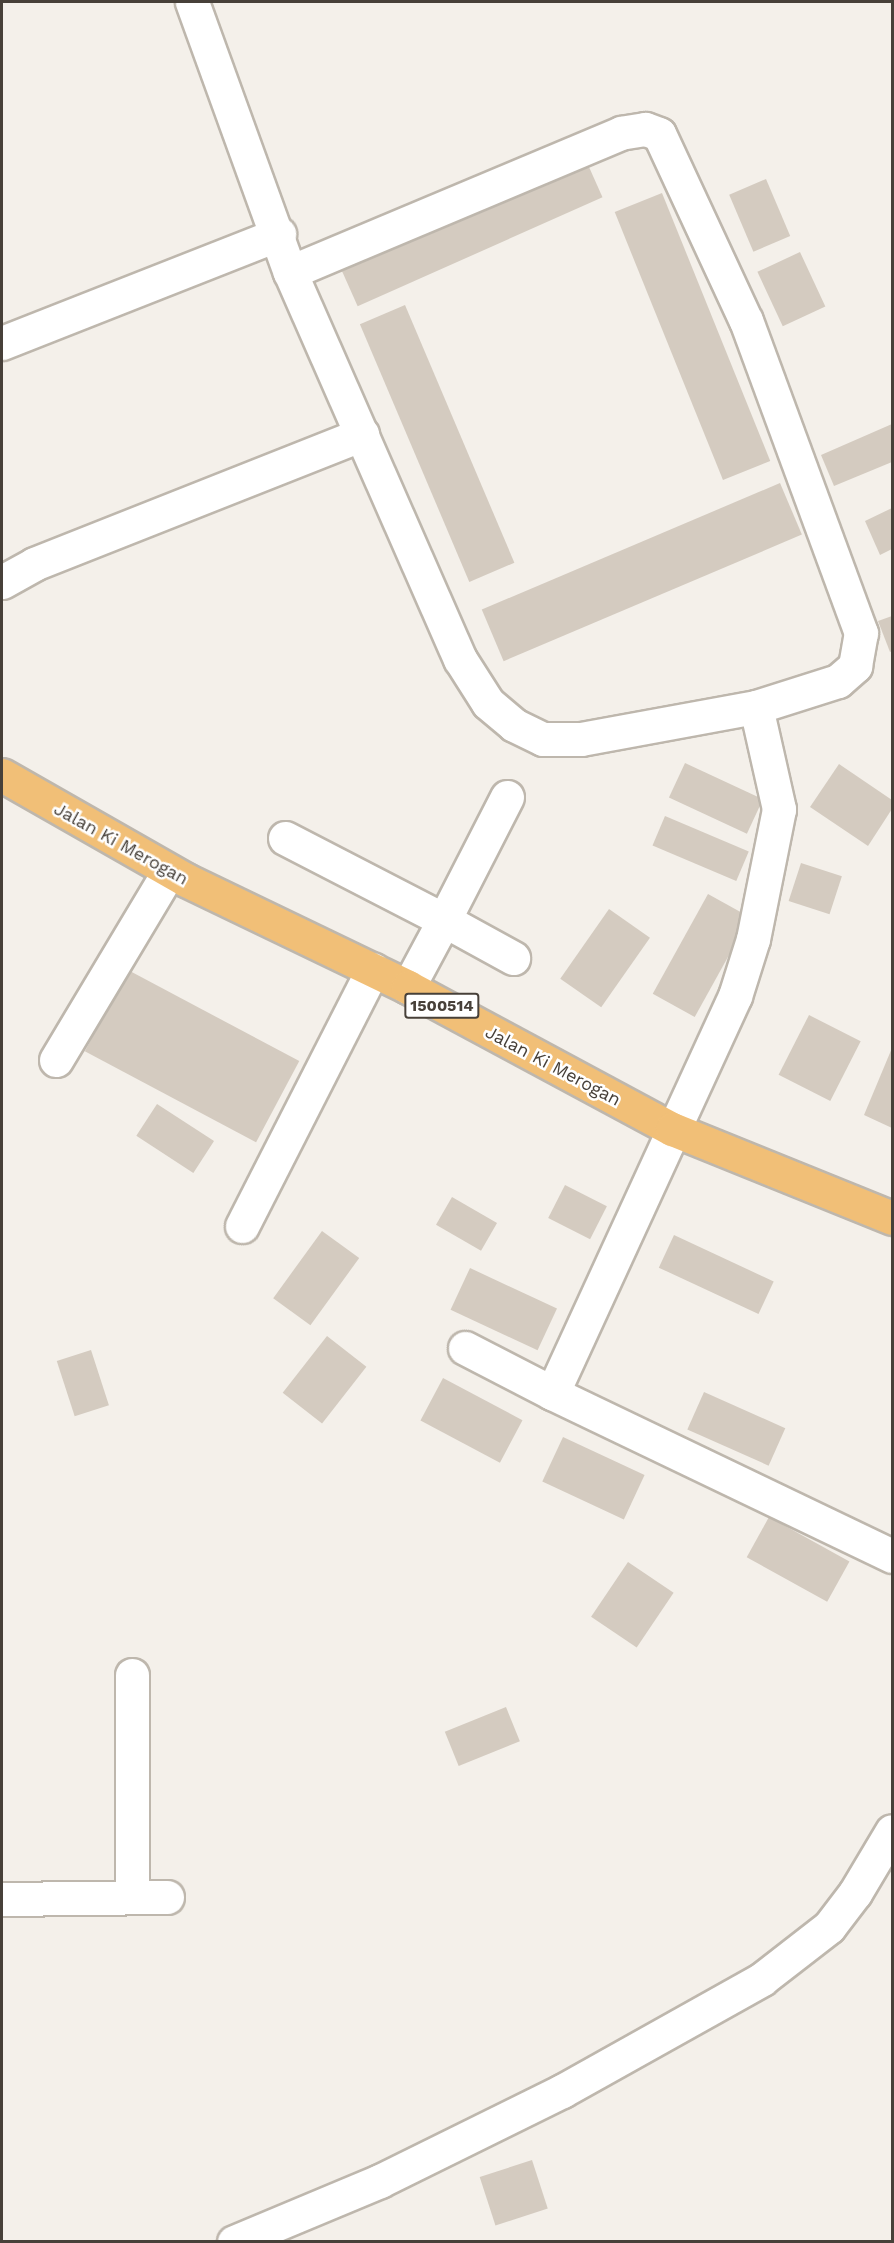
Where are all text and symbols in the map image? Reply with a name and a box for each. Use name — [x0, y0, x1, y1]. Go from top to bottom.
street label: Jalan Ki Merogan — [50, 798, 192, 890]
road number: 1500514 — [403, 993, 481, 1019]
street label: Jalan Ki Merogan — [482, 1021, 624, 1111]

